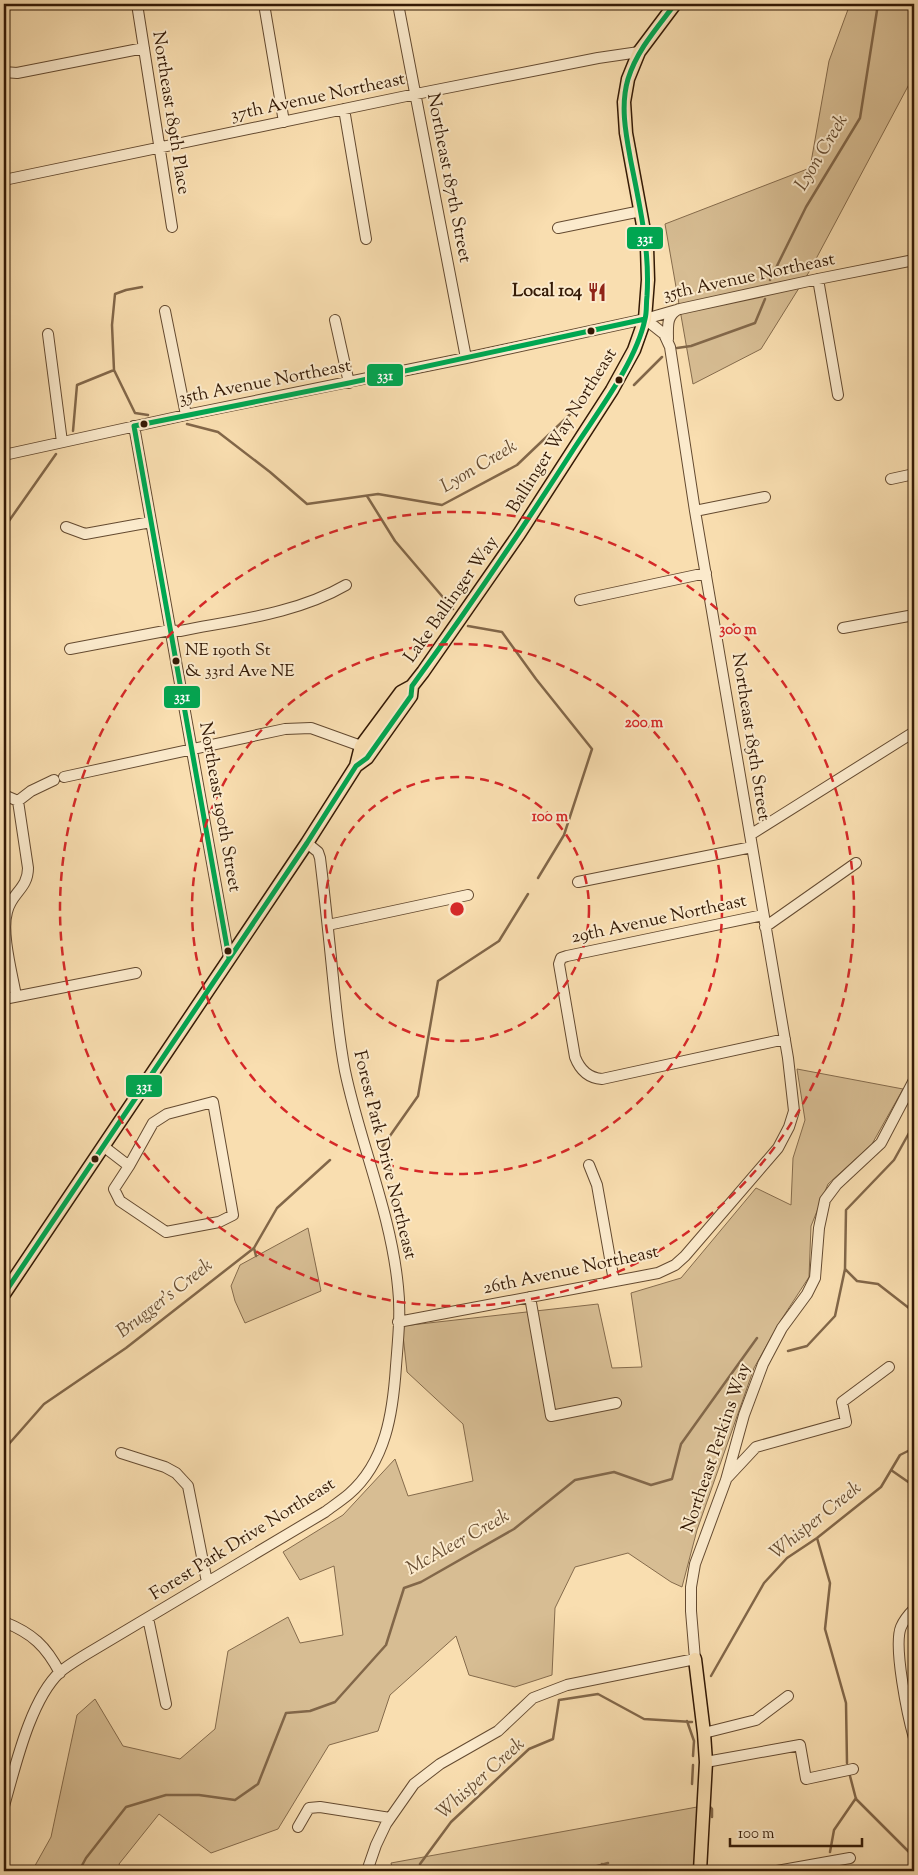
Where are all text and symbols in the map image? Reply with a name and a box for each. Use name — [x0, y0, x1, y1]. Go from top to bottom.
street label: Northeast 189th Place — [144, 29, 196, 197]
street label: 37th Avenue Northeast — [228, 67, 408, 129]
street label: Northeast 187th Street — [419, 91, 477, 265]
water label: Lyon Creek — [789, 109, 856, 196]
line badge: 331 — [626, 226, 664, 250]
text: 331 — [637, 230, 653, 250]
street label: 35th Avenue Northeast — [661, 247, 837, 309]
place label: Local 104 — [512, 279, 582, 305]
restaurant icon: Local 104 — [586, 281, 608, 303]
unlabelled marker — [586, 326, 596, 336]
street label: Ballinger Way Northeast — [502, 344, 624, 518]
street label: 35th Avenue Northeast — [177, 354, 353, 412]
line badge: 331 — [366, 363, 404, 387]
text: 331 — [377, 367, 393, 387]
unlabelled marker — [614, 375, 624, 385]
unlabelled marker — [139, 419, 149, 429]
water label: Lyon Creek — [436, 433, 523, 500]
street label: Lake Ballinger Way — [398, 531, 506, 669]
text: 300 m — [719, 620, 757, 641]
place label: NE 190th St & 33rd Ave NE — [185, 639, 295, 684]
street label: Northeast 185th Street — [724, 651, 776, 823]
marker: NE 190th St & 33rd Ave NE — [171, 656, 181, 666]
line badge: 331 — [163, 685, 201, 709]
text: 331 — [174, 688, 190, 708]
text: 200 m — [625, 713, 664, 734]
street label: Northeast 190th Street — [191, 720, 247, 894]
text: 100 m — [532, 807, 569, 828]
street label: 29th Avenue Northeast — [569, 889, 749, 951]
centre of rings — [448, 900, 466, 918]
unlabelled marker — [223, 946, 233, 956]
street label: Forest Park Drive Northeast — [345, 1048, 423, 1262]
line badge: 331 — [125, 1074, 163, 1098]
text: 331 — [136, 1078, 152, 1098]
unlabelled marker — [90, 1154, 100, 1164]
street label: 26th Avenue Northeast — [481, 1240, 661, 1302]
water label: Brugger's Creek — [111, 1253, 219, 1345]
street label: Northeast Perkins Way — [676, 1360, 758, 1536]
street label: Forest Park Drive Northeast — [145, 1472, 341, 1608]
water label: Whisper Creek — [764, 1475, 868, 1566]
water label: McAleer Creek — [401, 1503, 515, 1583]
water label: Whisper Creek — [431, 1732, 532, 1826]
scale bar — [730, 1815, 863, 1847]
text: 100 m — [738, 1824, 775, 1845]

